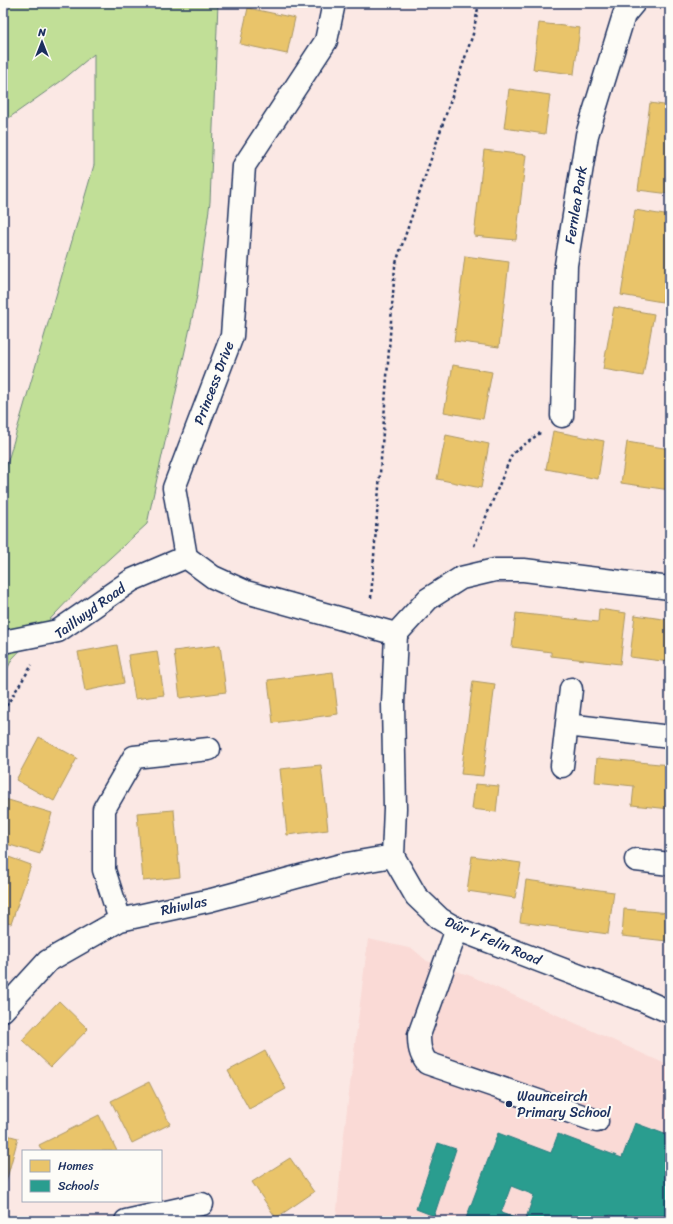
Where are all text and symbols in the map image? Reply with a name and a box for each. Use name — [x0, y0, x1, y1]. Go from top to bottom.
north arrow — [22, 22, 62, 62]
text: N — [37, 23, 46, 42]
street label: Fernlea Park — [558, 164, 595, 246]
street label: Princess Drive — [187, 337, 241, 429]
street label: Taillwyd Road — [49, 575, 132, 646]
street label: Rhiwlas — [158, 889, 210, 923]
street label: Dŵr Y Felin Road — [441, 909, 547, 973]
place label: Waunceirch Primary School — [517, 1084, 612, 1125]
marker: Waunceirch Primary School — [504, 1099, 514, 1109]
legend — [22, 1150, 162, 1202]
text: Homes — [58, 1155, 94, 1177]
text: Schools — [58, 1175, 99, 1197]

